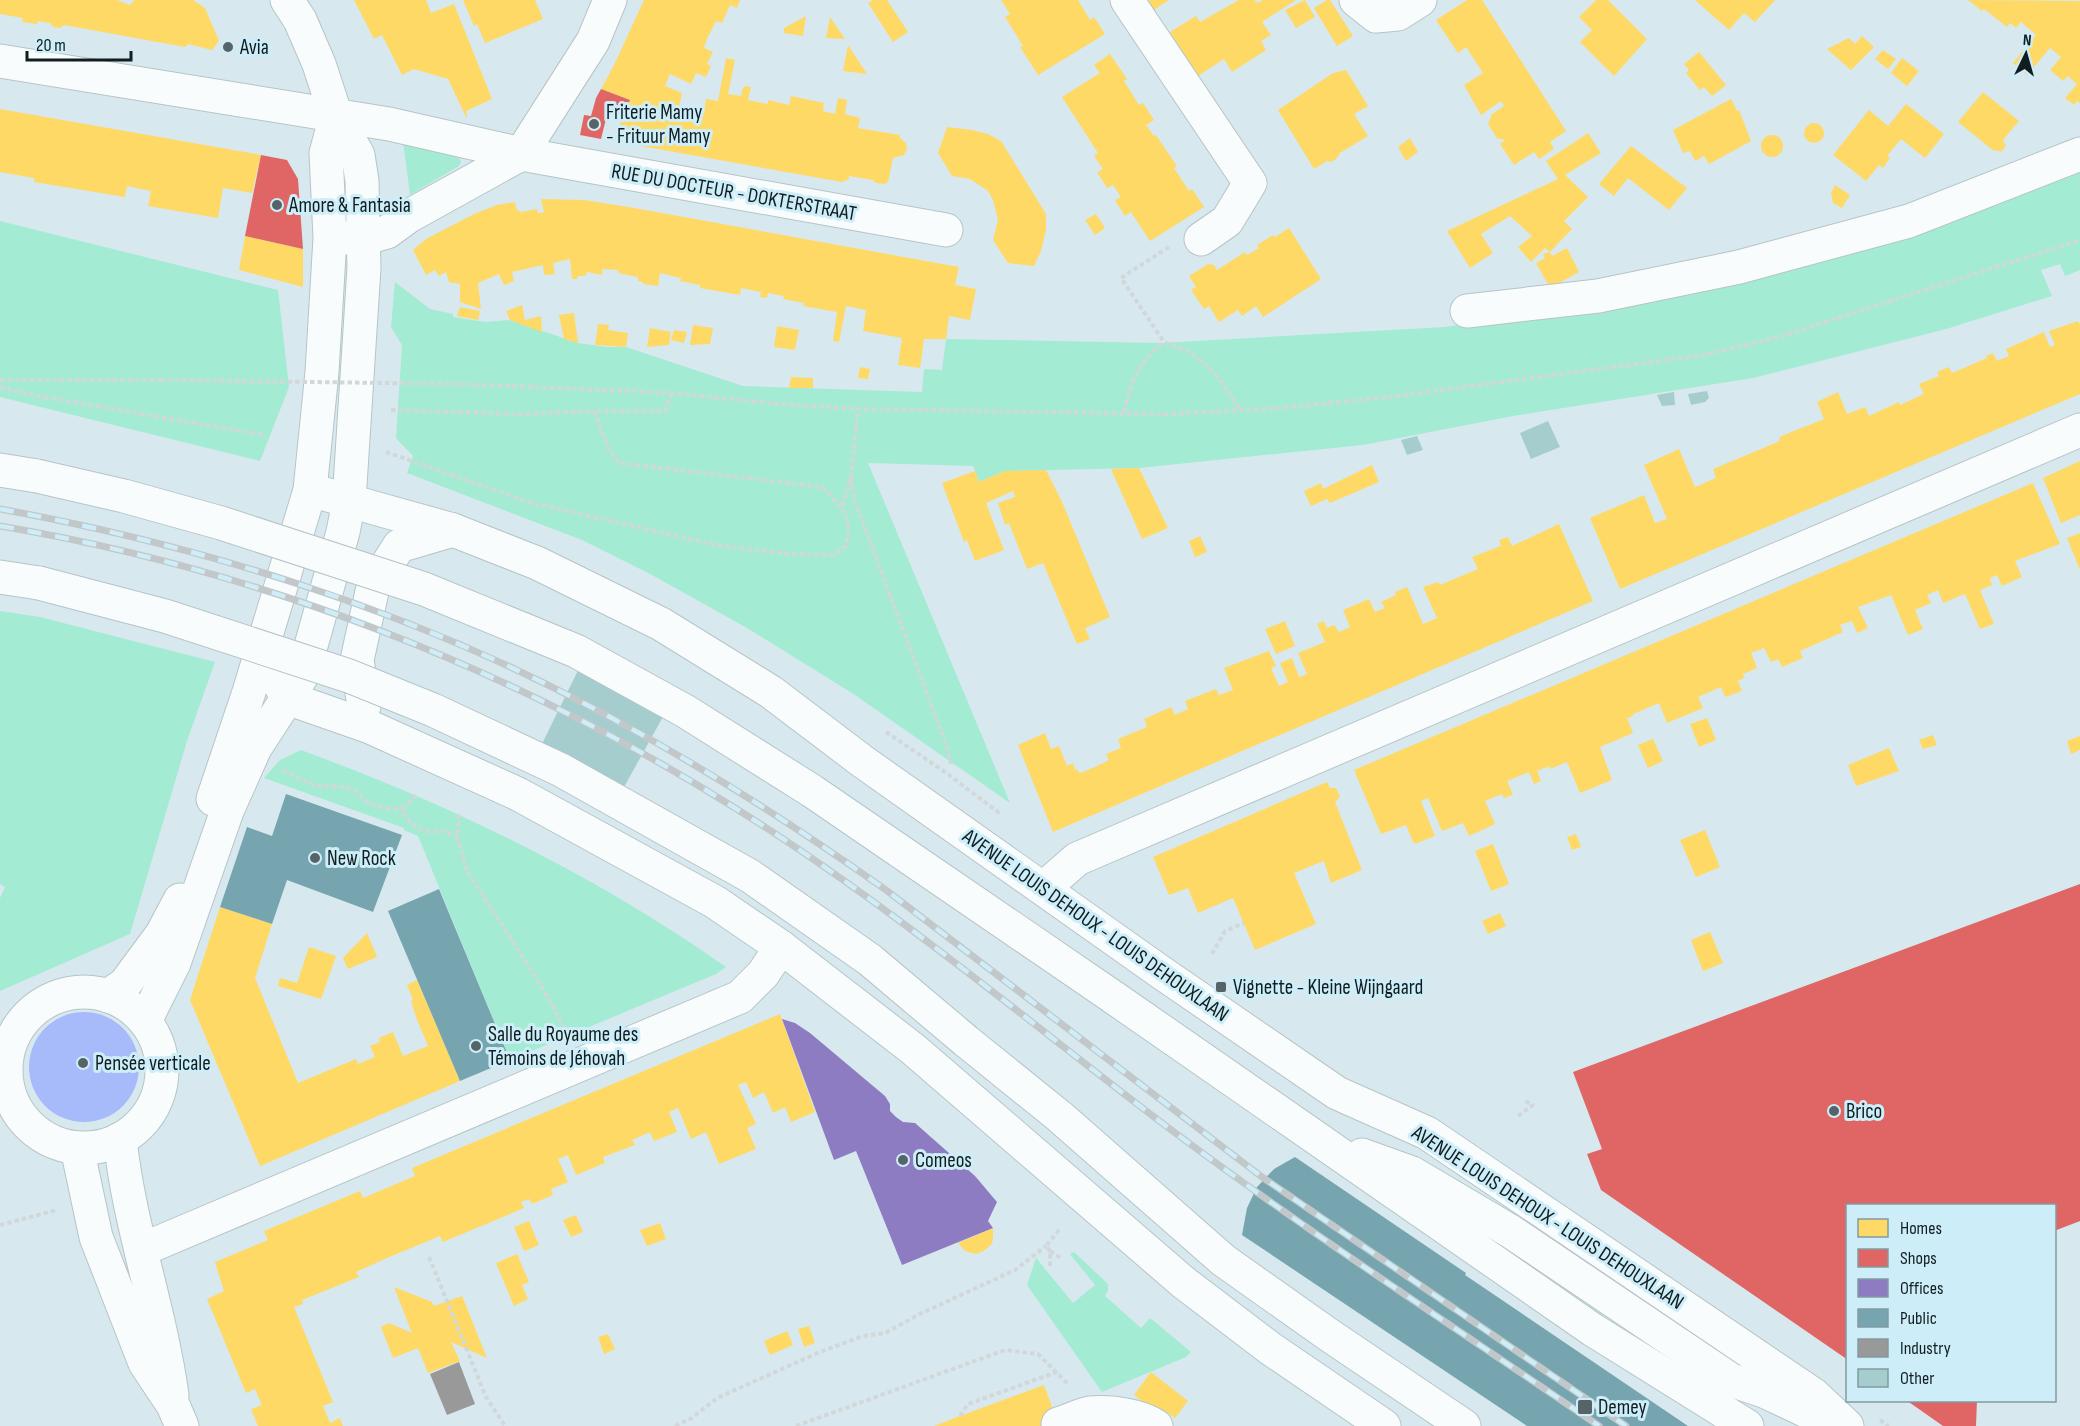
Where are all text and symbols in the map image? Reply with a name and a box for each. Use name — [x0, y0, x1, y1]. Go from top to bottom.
scale bar — [27, 24, 130, 62]
north arrow — [1996, 24, 2056, 84]
text: N — [2022, 31, 2032, 50]
text: 20 m — [36, 35, 66, 56]
place label: Avia — [239, 35, 269, 60]
marker: Avia — [221, 40, 235, 54]
place label: Friterie Mamy - Frituur Mamy — [606, 100, 710, 149]
marker: Friterie Mamy - Frituur Mamy — [587, 117, 601, 131]
street label: RUE DU DOCTEUR - DOKTERSTRAAT — [609, 159, 859, 226]
place label: Amore & Fantasia — [288, 193, 411, 218]
marker: Amore & Fantasia — [270, 198, 284, 212]
street label: AVENUE LOUIS DEHOUX - LOUIS DEHOUXLAAN — [957, 823, 1234, 1027]
place label: New Rock — [327, 846, 396, 871]
marker: New Rock — [308, 851, 322, 865]
place label: Vignette - Kleine Wijngaard — [1233, 975, 1423, 1000]
marker: Vignette - Kleine Wijngaard — [1214, 980, 1228, 994]
place label: Salle du Royaume des Témoins de Jéhovah — [488, 1022, 638, 1071]
marker: Salle du Royaume des Témoins de Jéhovah — [469, 1039, 483, 1053]
place label: Pensée verticale — [95, 1051, 211, 1076]
marker: Pensée verticale — [76, 1056, 90, 1070]
place label: Brico — [1846, 1099, 1882, 1124]
marker: Brico — [1827, 1104, 1841, 1118]
street label: AVENUE LOUIS DEHOUX - LOUIS DEHOUXLAAN — [1406, 1120, 1688, 1315]
place label: Comeos — [915, 1148, 972, 1173]
marker: Comeos — [896, 1153, 910, 1167]
legend — [1846, 1204, 2056, 1402]
text: Homes — [1900, 1218, 1942, 1239]
text: Shops — [1900, 1248, 1937, 1269]
text: Offices — [1900, 1278, 1943, 1299]
text: Public — [1900, 1308, 1937, 1329]
text: Industry — [1900, 1338, 1951, 1359]
text: Other — [1900, 1368, 1934, 1389]
place label: Demey — [1598, 1395, 1647, 1420]
marker: Demey — [1576, 1398, 1594, 1416]

